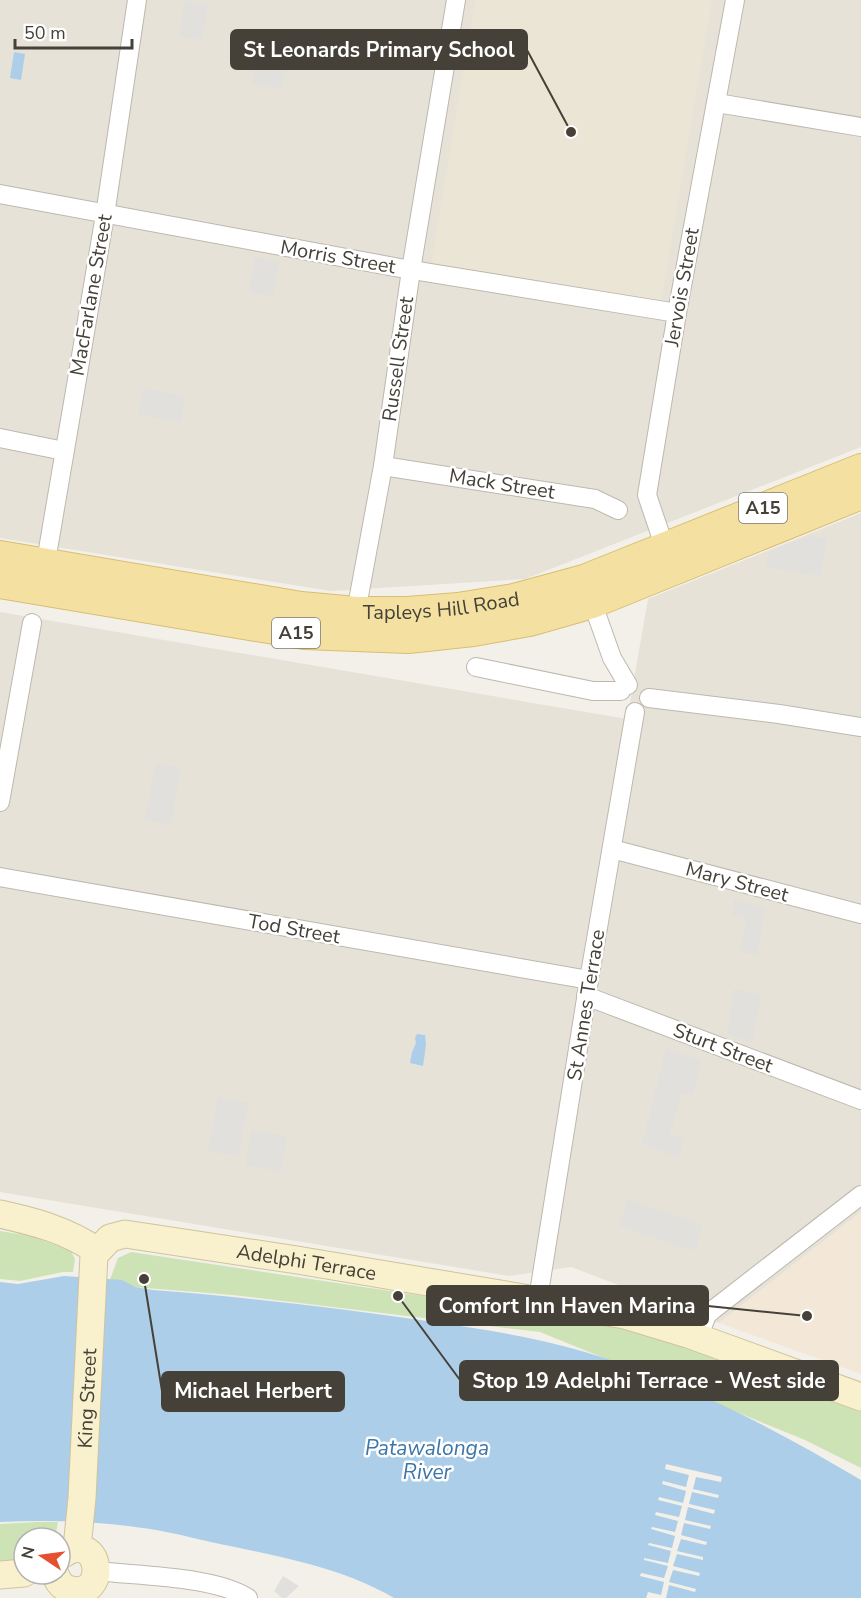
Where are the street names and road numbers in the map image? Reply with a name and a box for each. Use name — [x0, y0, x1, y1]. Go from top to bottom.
street label: MacFarlane Street — [64, 211, 119, 378]
street label: Jervois Street — [658, 225, 706, 349]
street label: Morris Street — [278, 234, 399, 281]
street label: Russell Street — [376, 294, 420, 423]
street label: Mack Street — [447, 462, 558, 506]
road number: A15 — [739, 493, 787, 523]
street label: Tapleys Hill Road — [363, 585, 521, 626]
road number: A15 — [272, 618, 320, 648]
street label: Mary Street — [683, 855, 792, 909]
street label: Tod Street — [246, 908, 343, 951]
street label: St Annes Terrace — [561, 927, 611, 1083]
street label: Sturt Street — [669, 1017, 778, 1080]
street label: Adelphi Terrace — [235, 1238, 378, 1287]
street label: King Street — [71, 1347, 103, 1449]

